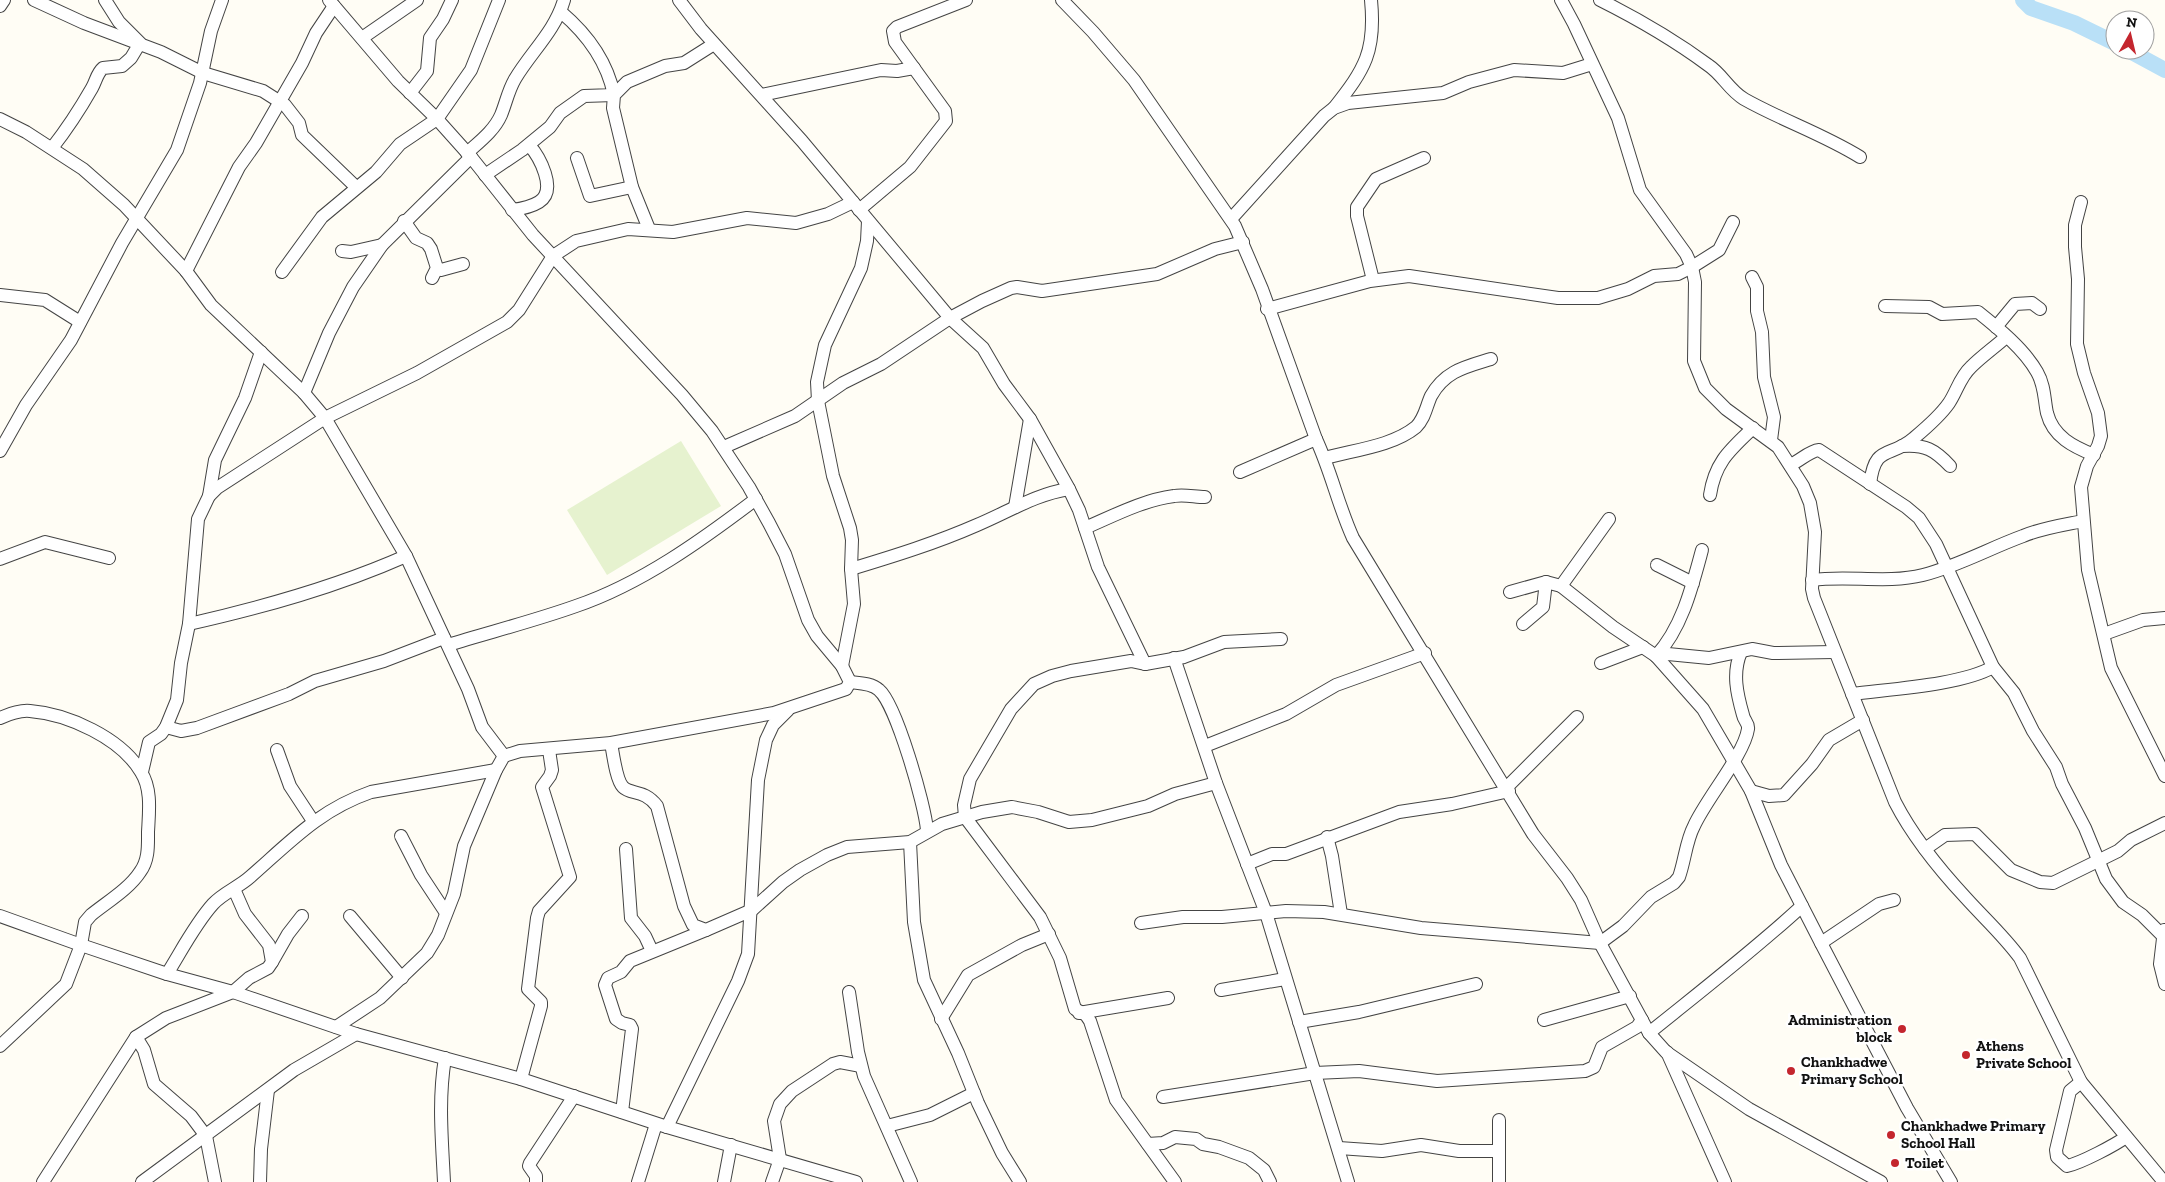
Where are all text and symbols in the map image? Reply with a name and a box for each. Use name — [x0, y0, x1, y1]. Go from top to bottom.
north arrow — [2105, 10, 2155, 60]
text: N — [2125, 13, 2139, 32]
place label: Administration block — [1788, 1011, 1893, 1046]
marker: Administration block — [1896, 1023, 1908, 1035]
place label: Athens Private School — [1976, 1037, 2071, 1072]
marker: Athens Private School — [1960, 1049, 1972, 1061]
place label: Chankhadwe Primary School — [1801, 1053, 1903, 1088]
marker: Chankhadwe Primary School — [1785, 1065, 1797, 1077]
place label: Chankhadwe Primary School Hall — [1901, 1117, 2046, 1152]
marker: Chankhadwe Primary School Hall — [1885, 1129, 1897, 1141]
place label: Toilet — [1905, 1154, 1945, 1172]
marker: Toilet — [1889, 1157, 1901, 1169]

